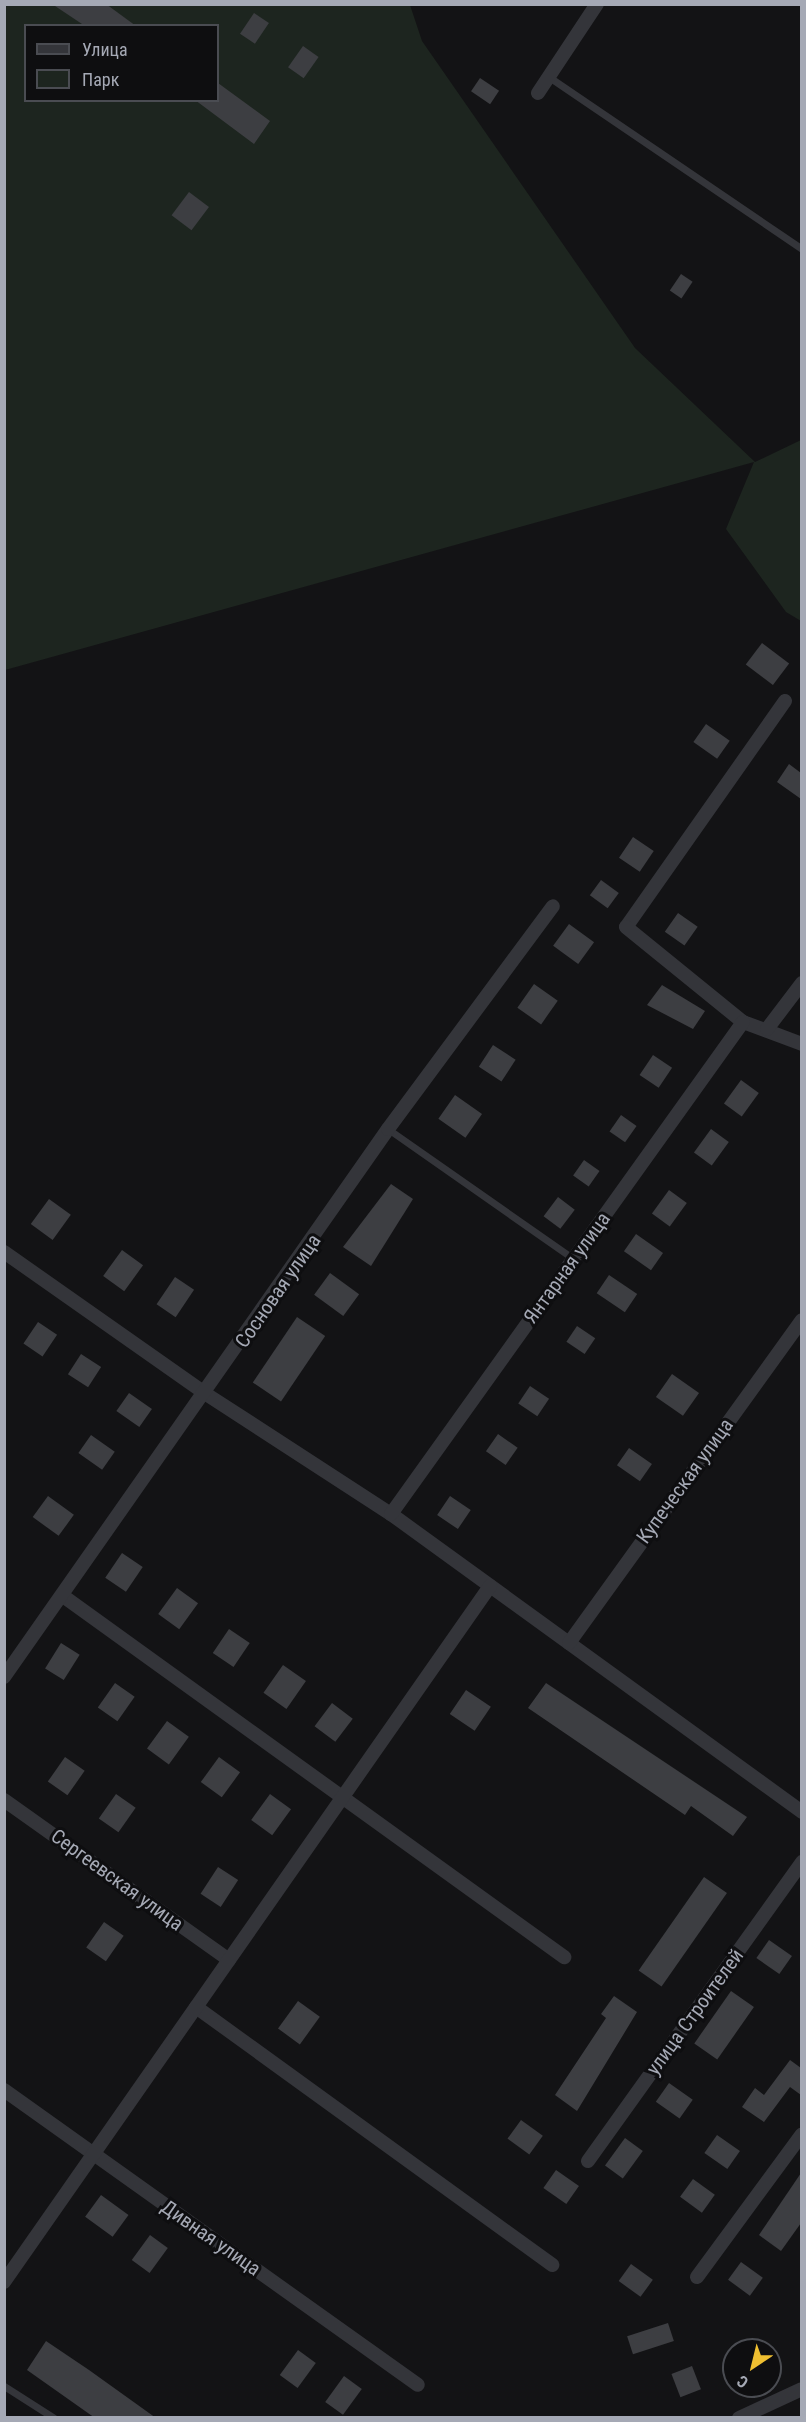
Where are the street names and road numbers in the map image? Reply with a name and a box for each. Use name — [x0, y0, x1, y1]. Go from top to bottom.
street label: Янтарная улица — [519, 1208, 615, 1328]
street label: Сосновая улица — [230, 1230, 326, 1352]
street label: Купеческая улица — [632, 1414, 738, 1548]
street label: Сергеевская улица — [46, 1824, 188, 1936]
street label: улица Строителей — [641, 1944, 749, 2080]
street label: Дивная улица — [157, 2195, 265, 2281]

